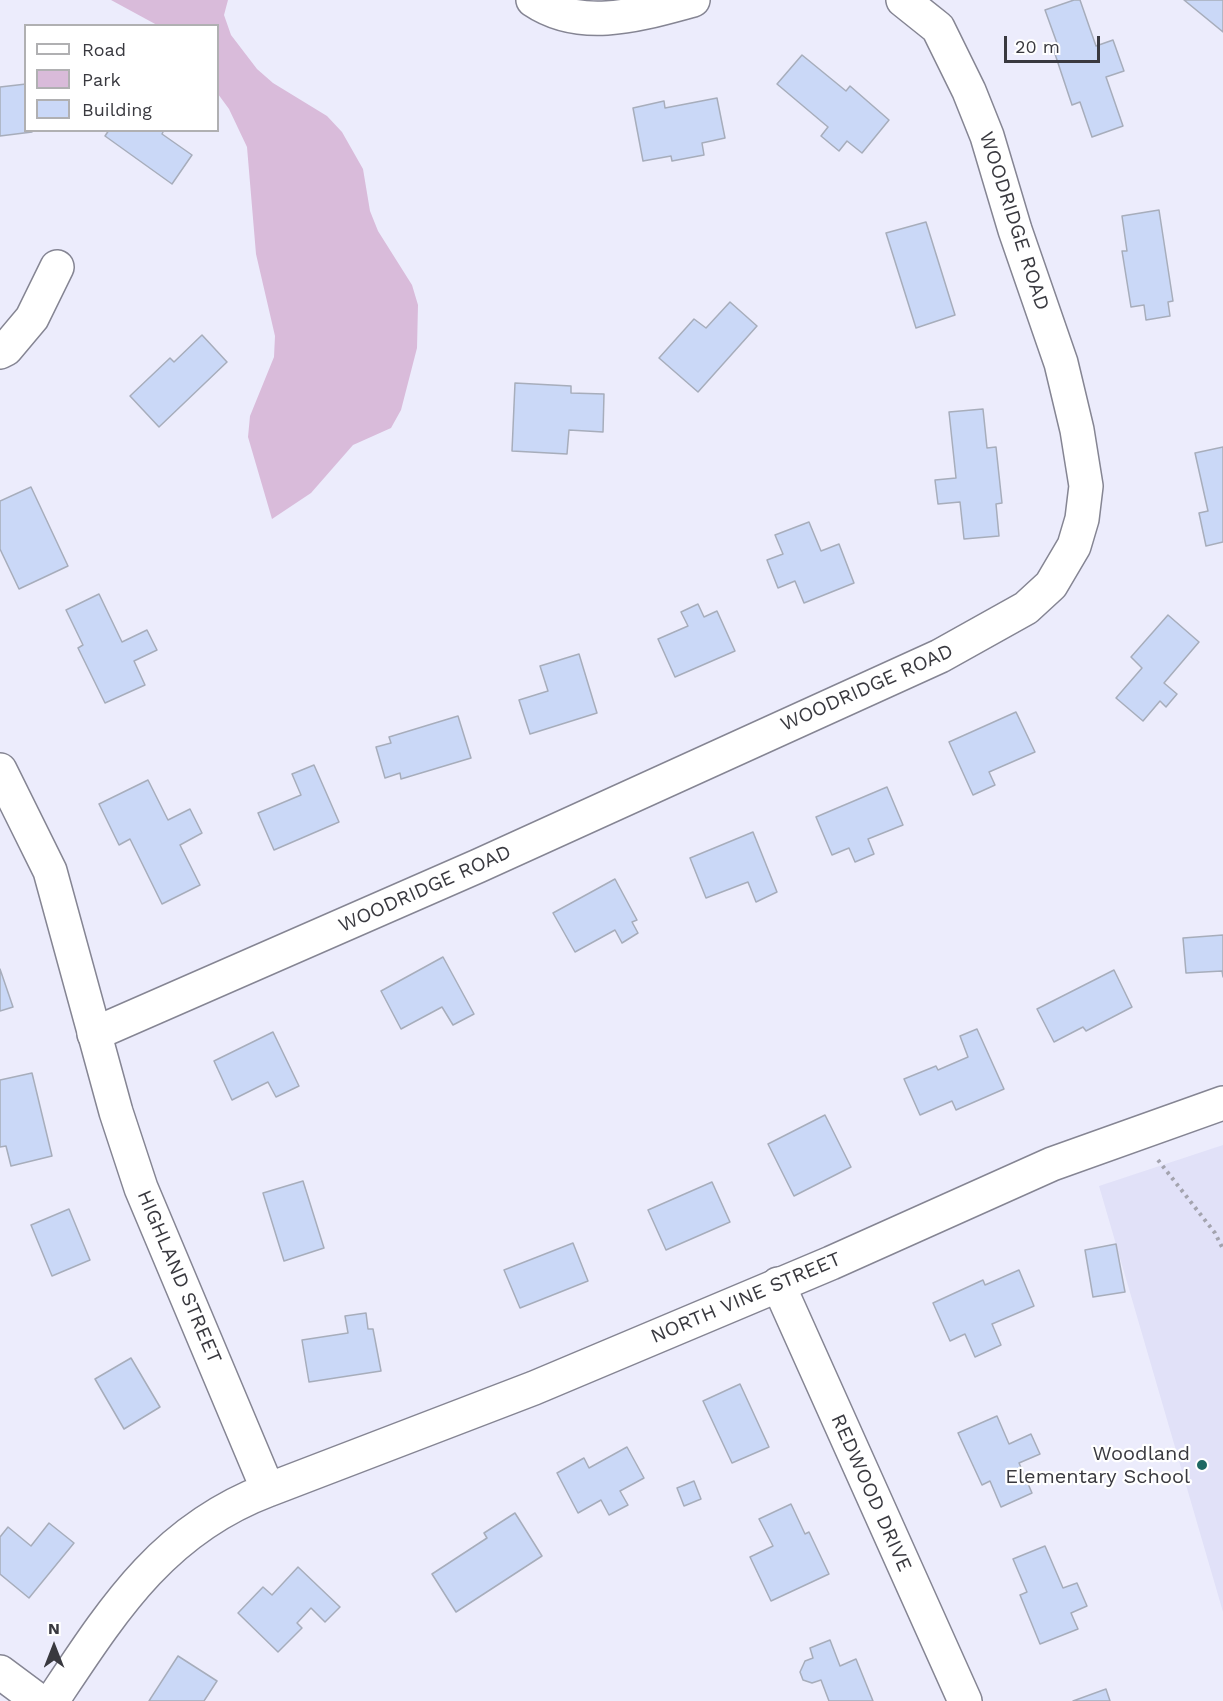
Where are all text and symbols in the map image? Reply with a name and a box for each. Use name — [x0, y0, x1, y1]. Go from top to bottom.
legend — [24, 24, 219, 132]
scale bar — [1007, 24, 1103, 62]
text: 20 m — [1015, 36, 1060, 57]
text: Road — [82, 39, 126, 60]
text: Park — [82, 69, 121, 90]
text: Building — [82, 99, 152, 120]
street label: WOODRIDGE ROAD — [974, 129, 1054, 313]
street label: WOODRIDGE ROAD — [777, 639, 957, 737]
street label: WOODRIDGE ROAD — [335, 840, 515, 938]
street label: HIGHLAND STREET — [132, 1187, 226, 1367]
street label: NORTH VINE STREET — [647, 1247, 845, 1349]
street label: REDWOOD DRIVE — [825, 1411, 917, 1575]
place label: Woodland Elementary School — [1005, 1442, 1190, 1489]
marker: Woodland Elementary School — [1195, 1458, 1209, 1472]
north arrow — [24, 1617, 84, 1677]
text: N — [48, 1619, 60, 1638]

